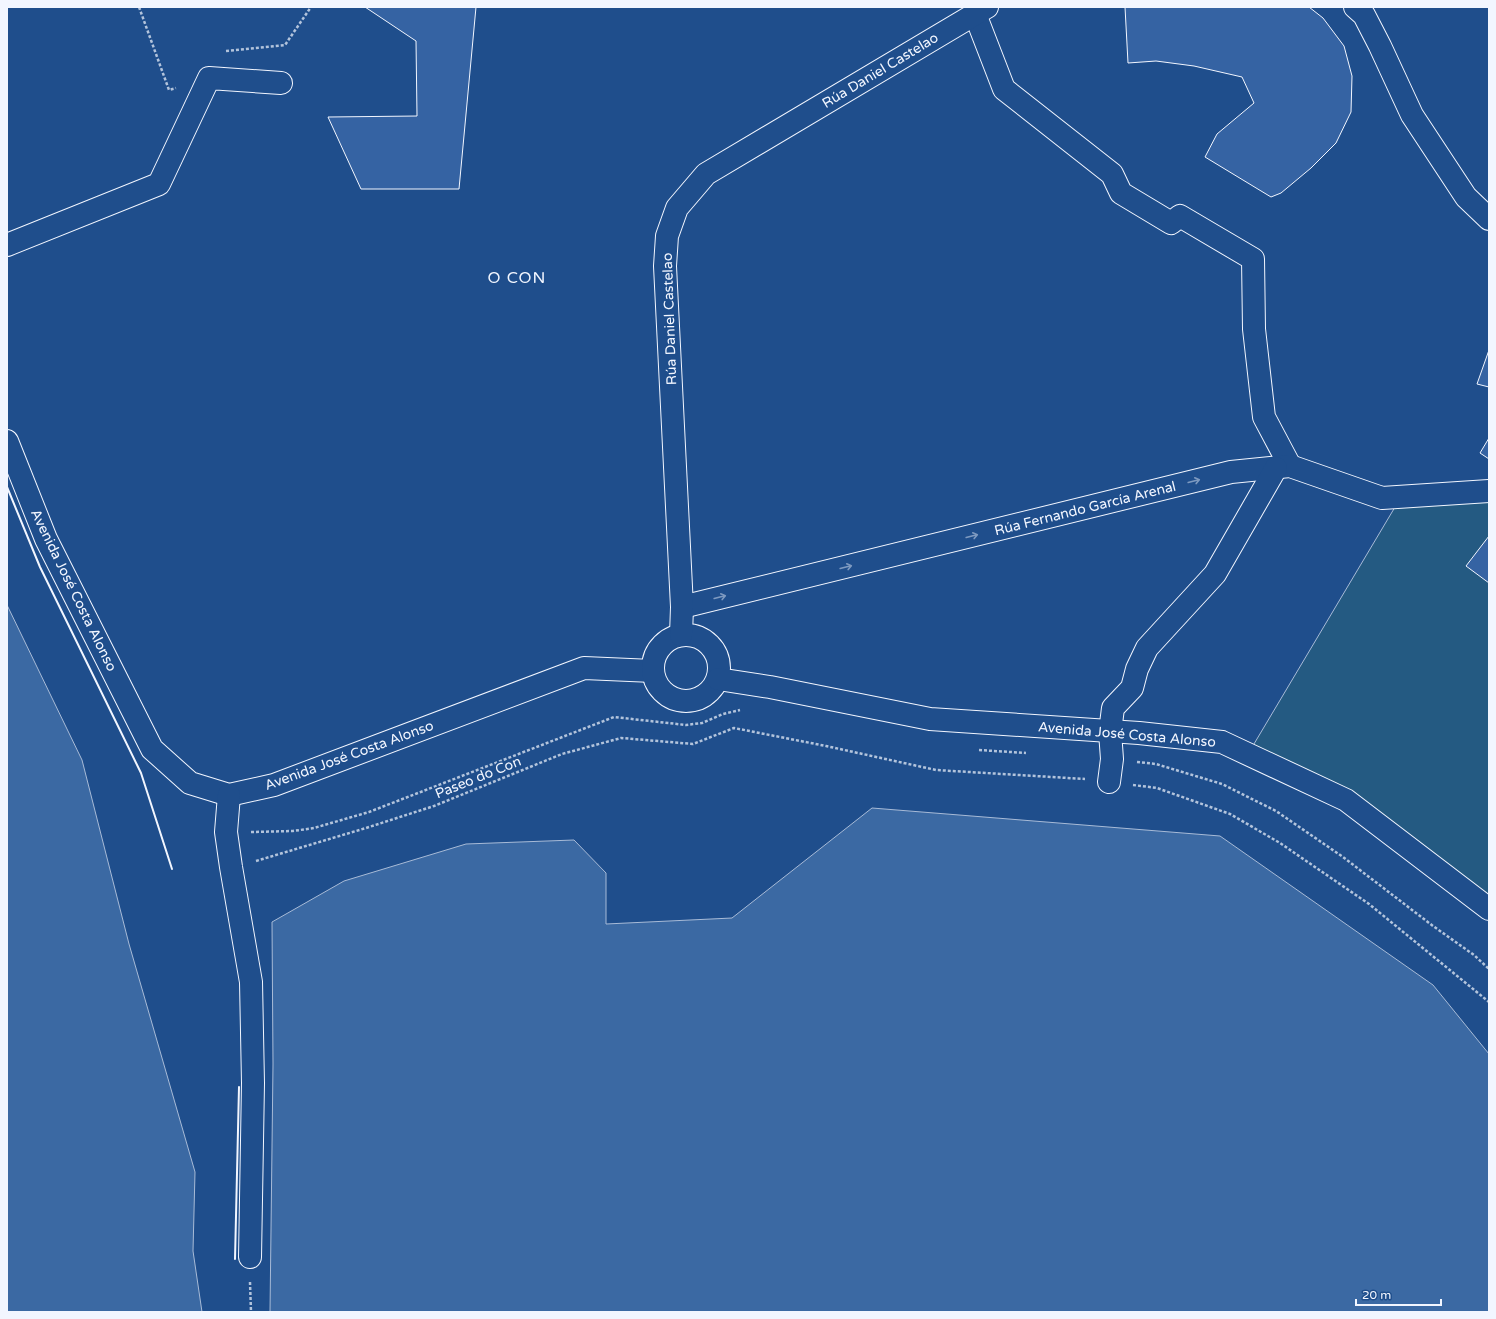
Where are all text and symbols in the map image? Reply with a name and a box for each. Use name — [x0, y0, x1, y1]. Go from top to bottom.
street label: Rúa Daniel Castelao — [819, 29, 941, 112]
street label: Rúa Daniel Castelao — [659, 252, 680, 386]
district label: O CON — [488, 268, 546, 288]
one-way arrow — [1187, 477, 1200, 485]
street label: Rúa Fernando García Arenal — [993, 478, 1178, 539]
street label: Avenida José Costa Alonso — [27, 506, 120, 674]
one-way arrow — [966, 531, 979, 539]
one-way arrow — [839, 562, 852, 570]
one-way arrow — [713, 593, 726, 601]
street label: Avenida José Costa Alonso — [262, 717, 436, 794]
street label: Avenida José Costa Alonso — [1037, 718, 1217, 751]
street label: Paseo do Con — [433, 752, 524, 802]
scale bar — [1356, 1281, 1441, 1307]
text: 20 m — [1362, 1288, 1391, 1302]

